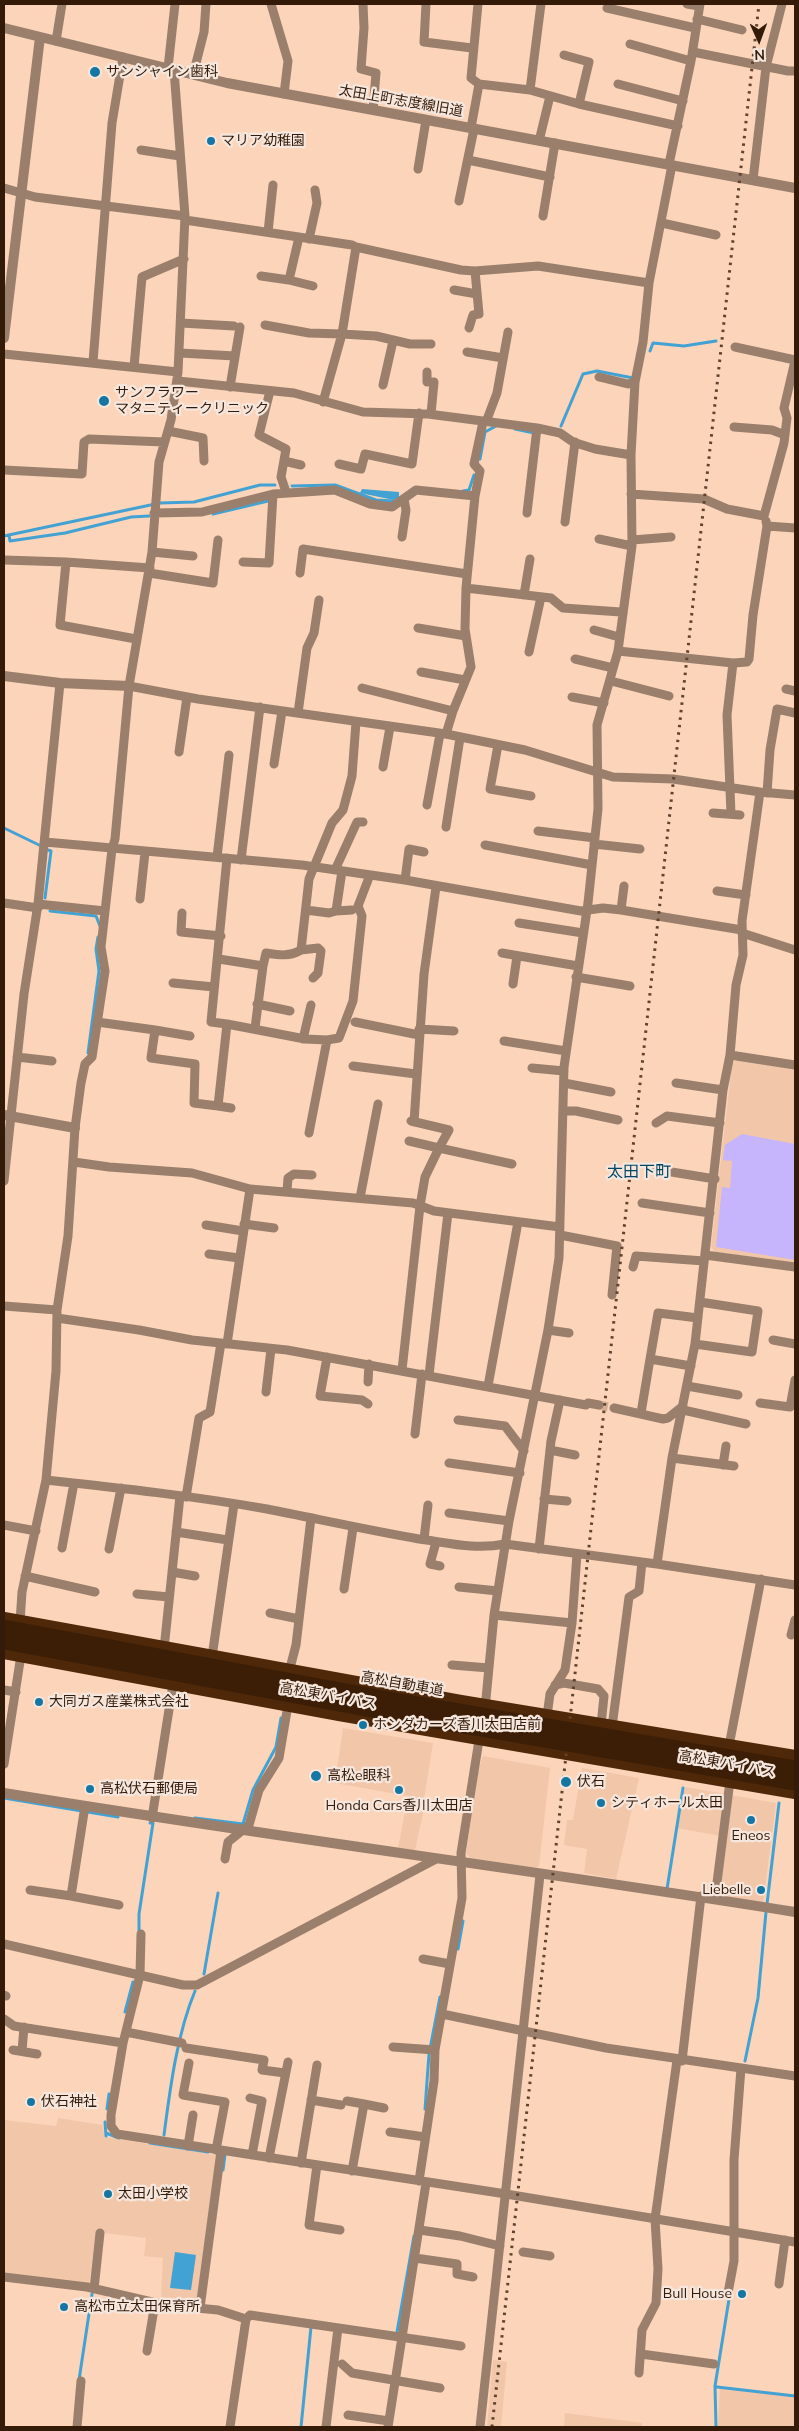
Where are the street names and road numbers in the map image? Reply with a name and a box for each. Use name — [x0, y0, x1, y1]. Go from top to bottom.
street label: 太田上町志度線旧道 — [337, 82, 465, 120]
street label: 高松自動車道 — [359, 1668, 445, 1700]
street label: 高松東バイパス — [278, 1679, 378, 1713]
street label: 高松東バイパス — [677, 1747, 777, 1781]

